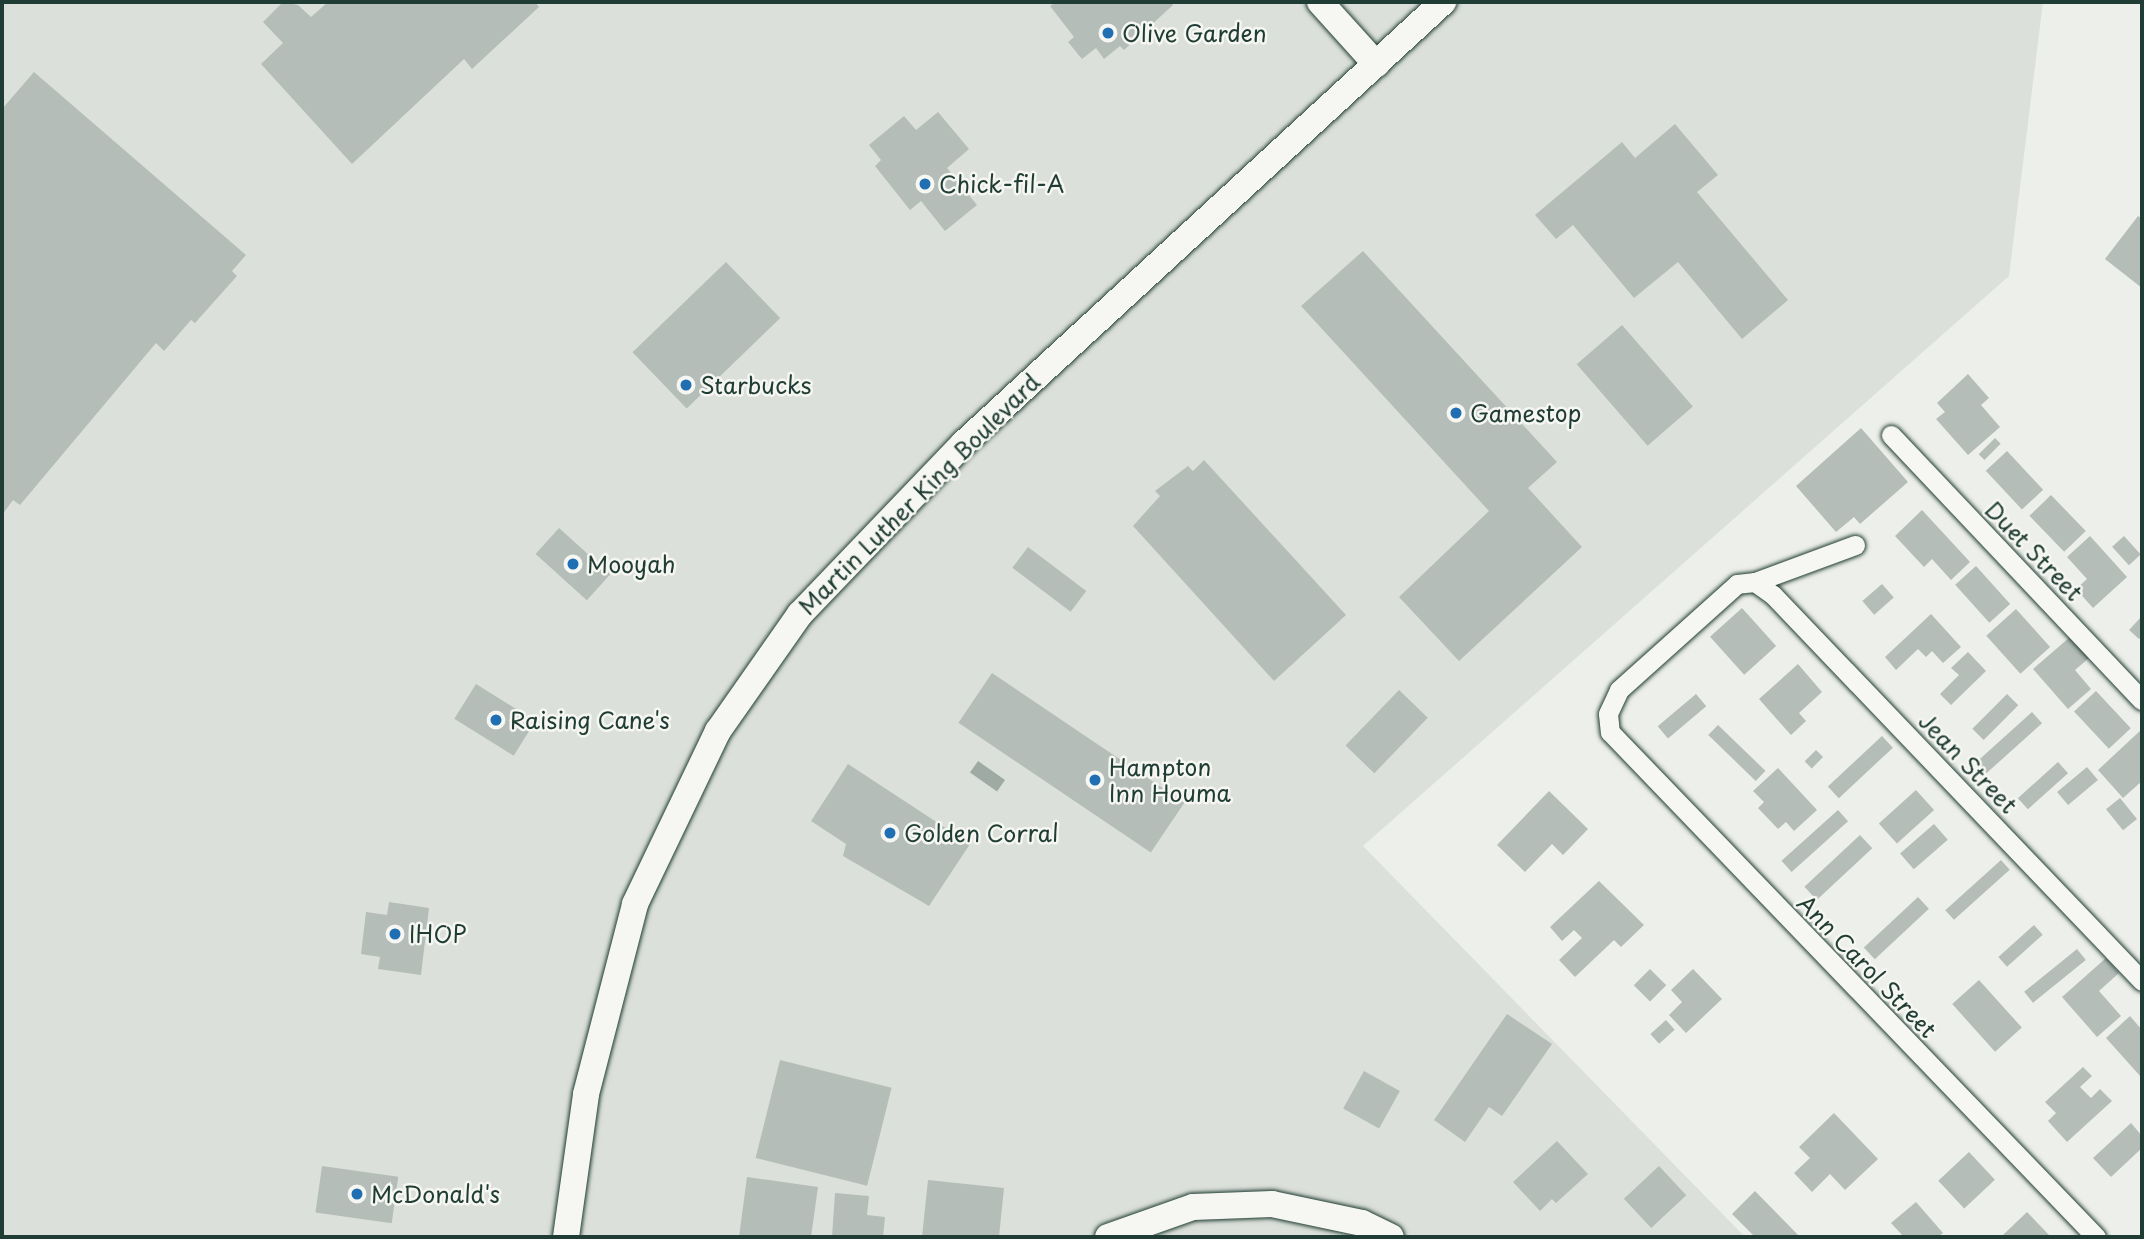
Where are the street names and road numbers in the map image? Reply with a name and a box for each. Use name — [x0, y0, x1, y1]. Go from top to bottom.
street label: Martin Luther King Boulevard — [794, 369, 1044, 619]
street label: Duet Street — [1979, 495, 2089, 607]
street label: Jean Street — [1913, 707, 2023, 819]
street label: Ann Carol Street — [1791, 888, 1943, 1044]

